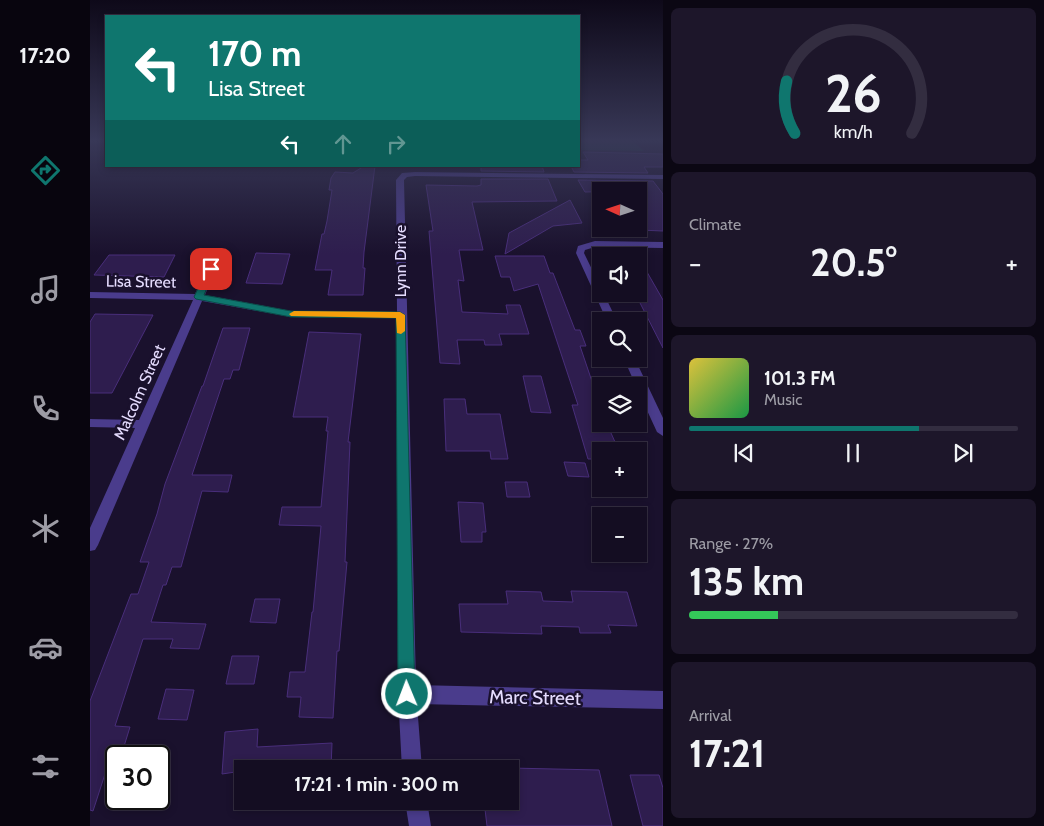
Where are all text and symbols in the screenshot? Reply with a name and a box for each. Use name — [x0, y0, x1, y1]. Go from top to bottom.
text: 170 m — [208, 32, 301, 75]
icon: left — [125, 35, 190, 100]
text: 17:20 — [19, 42, 71, 69]
text: 26 — [825, 62, 882, 125]
text: Lisa Street — [208, 75, 305, 102]
text: km/h — [834, 121, 873, 142]
icon: left — [276, 130, 304, 158]
icon: ahead — [329, 130, 357, 158]
icon: right — [382, 130, 410, 158]
icon: directions — [28, 153, 63, 188]
north arrow — [592, 182, 648, 238]
map controls — [592, 182, 647, 562]
text: Climate — [689, 215, 741, 234]
street label: Lynn Drive — [391, 225, 410, 297]
text: 20.5° — [810, 239, 897, 286]
text: − — [689, 246, 701, 280]
text: + — [1006, 246, 1018, 280]
button: sound — [592, 247, 647, 302]
pin — [190, 248, 232, 290]
icon: arrive — [197, 255, 225, 283]
street label: Lisa Street — [106, 271, 177, 292]
icon: music — [28, 272, 63, 307]
button: search — [592, 312, 647, 367]
street label: Malcolm Street — [110, 341, 169, 443]
text: 101.3 FM — [764, 367, 836, 390]
button: layers — [592, 377, 647, 432]
text: Music — [764, 390, 802, 409]
icon: phone — [28, 391, 63, 426]
icon: previous — [730, 439, 758, 467]
icon: pause — [839, 439, 867, 467]
icon: next — [949, 439, 977, 467]
button: + — [592, 442, 647, 497]
button: − — [592, 507, 647, 562]
icon: climate — [28, 511, 63, 546]
text: Range · 27% — [689, 534, 773, 553]
text: 135 km — [689, 558, 804, 605]
icon: car — [28, 630, 63, 665]
position arrow — [380, 667, 432, 719]
street label: Marc Street — [489, 685, 582, 710]
text: Arrival — [689, 706, 732, 725]
text: 17:21 — [689, 730, 765, 777]
speed limit sign: 30 — [105, 745, 170, 810]
icon: filters — [28, 749, 63, 784]
text: 17:21 · 1 min · 300 m — [294, 773, 459, 796]

